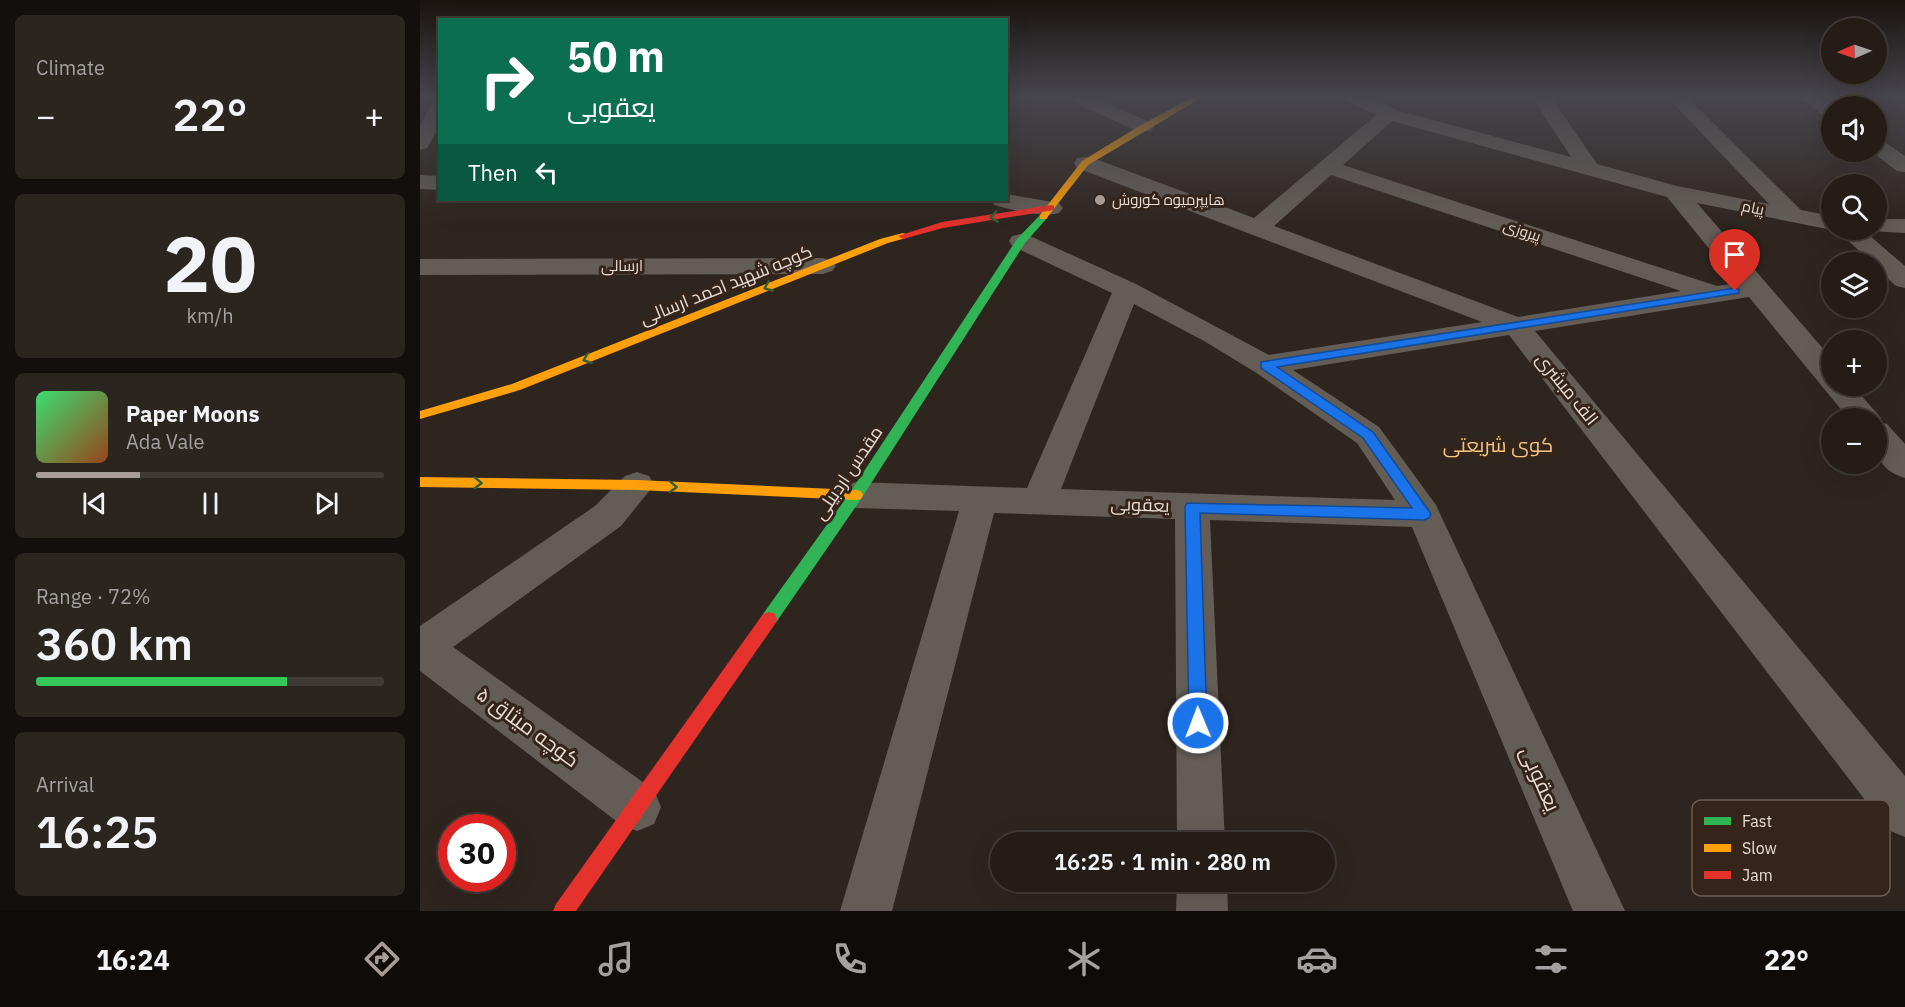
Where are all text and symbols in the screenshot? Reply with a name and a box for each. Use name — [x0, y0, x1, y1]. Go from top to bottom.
north arrow — [1821, 18, 1887, 84]
map controls — [1821, 18, 1887, 474]
text: 50 m — [567, 29, 665, 84]
icon: right — [468, 42, 546, 120]
text: Climate — [36, 54, 105, 81]
text: 22° — [172, 85, 248, 143]
text: یعقوبی — [567, 89, 655, 124]
text: − — [36, 94, 56, 137]
text: + — [364, 94, 384, 137]
button: sound — [1821, 96, 1887, 162]
icon: left — [530, 156, 563, 189]
text: Then — [468, 158, 518, 187]
button: search — [1821, 174, 1887, 240]
place label: هایپرمیوه کوروش — [1112, 190, 1225, 210]
marker: هایپرمیوه کوروش — [1093, 193, 1107, 207]
street label: پیام — [1740, 196, 1766, 220]
one-way arrow — [989, 210, 998, 222]
text: 20 — [163, 212, 257, 313]
street label: پیروزی — [1501, 216, 1543, 246]
pin — [1709, 229, 1760, 291]
icon: arrive — [1718, 238, 1751, 271]
street label: کوچه شهید احمد ارسالی — [636, 239, 816, 331]
button: layers — [1821, 252, 1887, 318]
street label: ارسالی — [601, 256, 643, 276]
one-way arrow — [764, 280, 775, 292]
text: km/h — [186, 302, 234, 329]
button: + — [1821, 330, 1887, 396]
street label: الف مبشری — [1531, 348, 1604, 430]
one-way arrow — [582, 352, 593, 364]
text: Paper Moons — [126, 399, 259, 428]
button: − — [1821, 408, 1887, 474]
street label: مقدس اردبیلی — [808, 421, 887, 524]
text: Ada Vale — [126, 428, 205, 455]
district label: کوی شریعتی — [1443, 431, 1553, 458]
one-way arrow — [474, 477, 483, 489]
one-way arrow — [669, 480, 678, 493]
icon: previous — [78, 487, 111, 520]
icon: pause — [194, 487, 227, 520]
icon: next — [310, 487, 343, 520]
street label: یعقوبی — [1110, 492, 1170, 517]
text: Range · 72% — [36, 583, 151, 610]
text: 360 km — [36, 614, 193, 672]
street label: کوچه میثاق ۵ — [471, 679, 586, 774]
position arrow — [1166, 691, 1230, 755]
street label: یعقوبی — [1514, 742, 1568, 816]
text: Arrival — [36, 771, 94, 798]
legend — [1692, 800, 1890, 896]
text: 16:25 — [36, 802, 158, 860]
text: Fast — [1742, 811, 1772, 831]
speed limit sign: 30 — [438, 814, 516, 892]
text: Slow — [1742, 838, 1777, 858]
text: 16:25 · 1 min · 280 m — [1054, 847, 1271, 876]
text: Jam — [1742, 865, 1773, 885]
icon: directions — [361, 938, 403, 980]
icon: music — [595, 938, 637, 980]
icon: phone — [829, 938, 871, 980]
icon: climate — [1063, 938, 1105, 980]
icon: car — [1296, 938, 1338, 980]
icon: filters — [1530, 938, 1572, 980]
text: 16:24 — [96, 942, 170, 977]
text: 22° — [1764, 942, 1809, 977]

